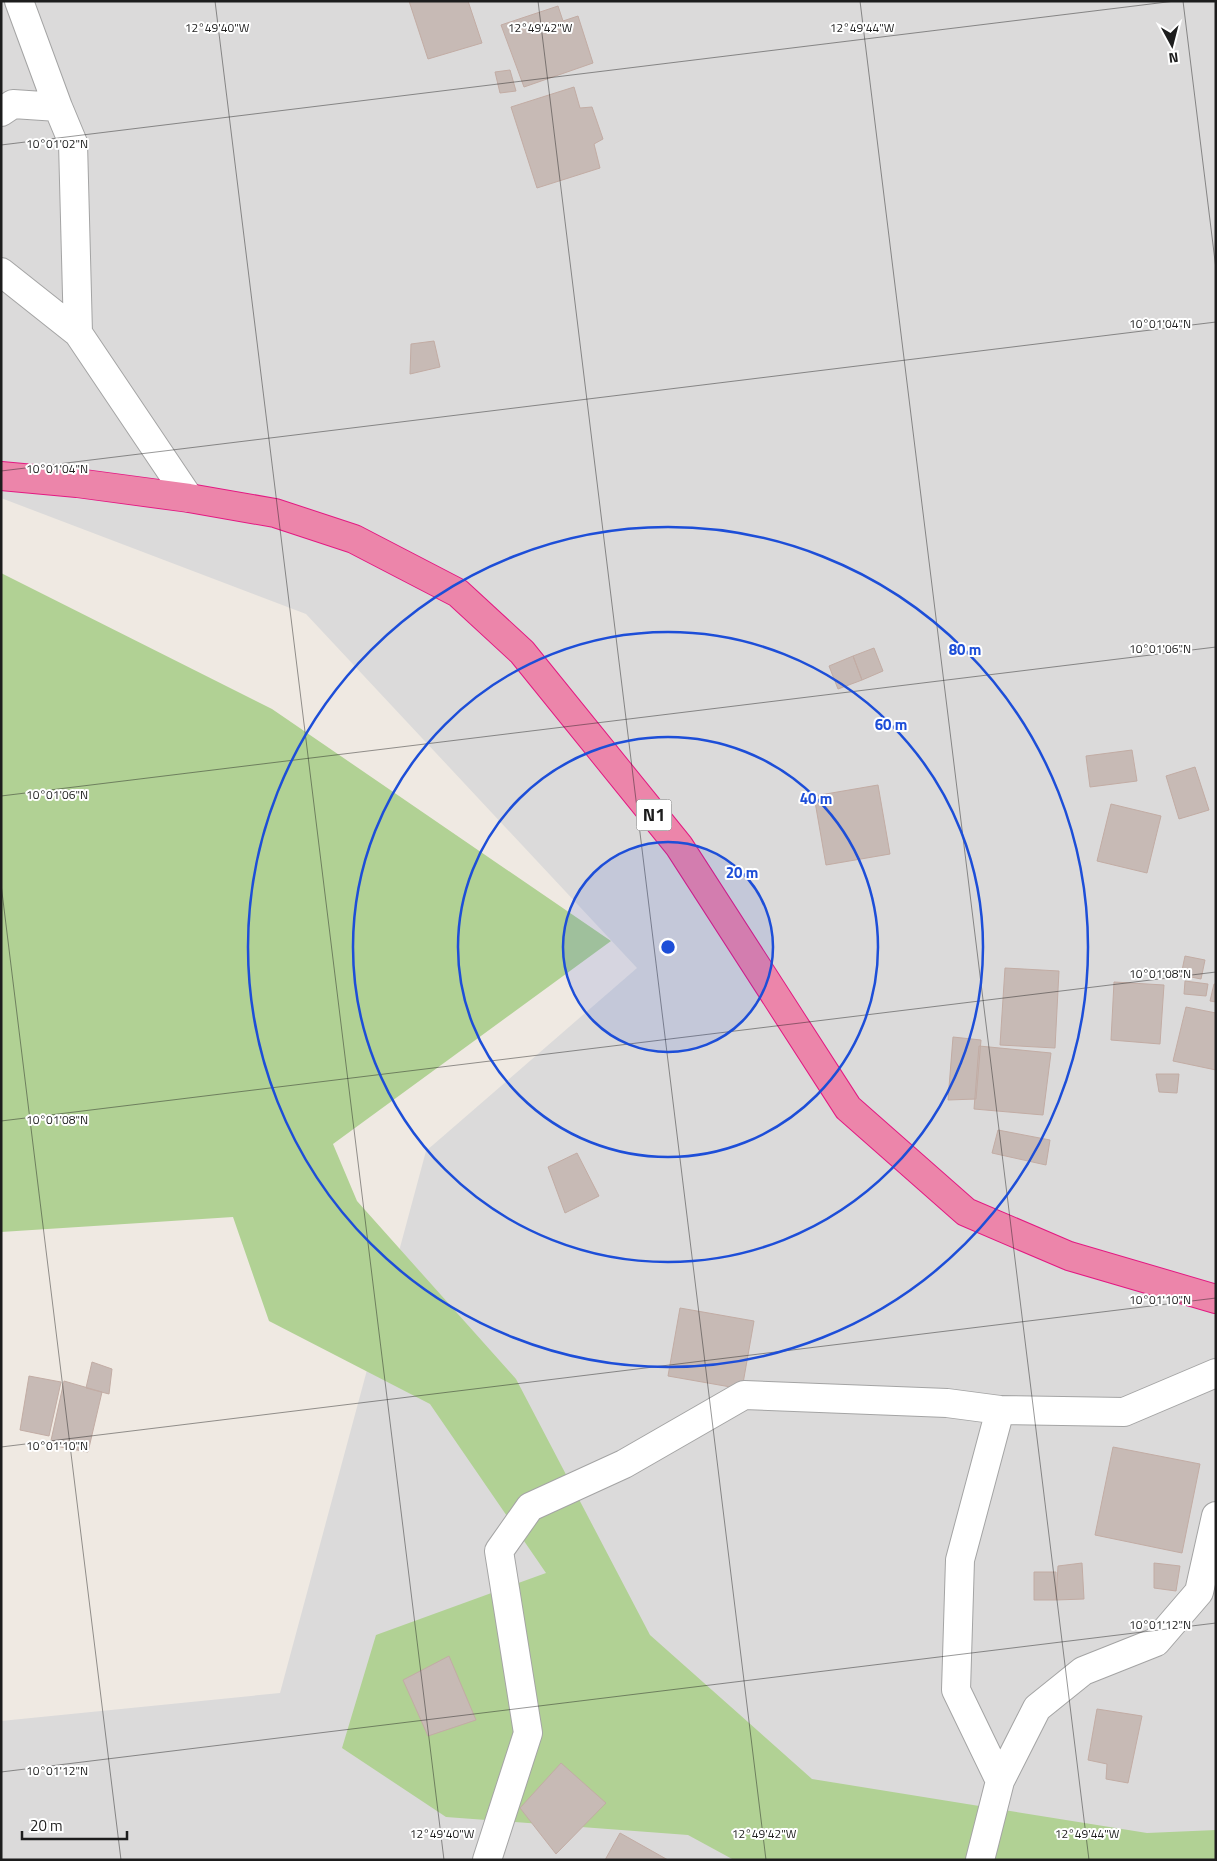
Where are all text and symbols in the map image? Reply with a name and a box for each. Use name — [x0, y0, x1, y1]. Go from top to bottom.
text: 12°49'40"W — [185, 18, 250, 37]
text: 12°49'42"W — [508, 18, 573, 37]
text: 12°49'44"W — [830, 18, 895, 37]
north arrow — [1147, 20, 1197, 70]
text: N — [1168, 47, 1180, 69]
text: 10°01'02"N — [26, 134, 88, 153]
text: 10°01'04"N — [1129, 314, 1191, 333]
text: 10°01'04"N — [26, 459, 88, 478]
text: 80 m — [949, 638, 981, 661]
text: 10°01'06"N — [1129, 639, 1191, 658]
text: 60 m — [875, 713, 907, 736]
text: 10°01'06"N — [26, 785, 88, 804]
text: 40 m — [800, 787, 832, 810]
road number: N1 — [636, 800, 672, 830]
text: 20 m — [726, 861, 758, 884]
centre of rings — [659, 938, 677, 956]
text: 10°01'08"N — [1129, 964, 1191, 983]
text: 10°01'08"N — [26, 1110, 88, 1129]
text: 10°01'10"N — [1129, 1290, 1191, 1309]
text: 10°01'10"N — [26, 1436, 88, 1455]
text: 10°01'12"N — [1129, 1615, 1191, 1634]
text: 10°01'12"N — [26, 1761, 88, 1780]
scale bar — [22, 1808, 128, 1840]
text: 20 m — [30, 1814, 63, 1837]
text: 12°49'40"W — [410, 1824, 475, 1843]
text: 12°49'42"W — [732, 1824, 797, 1843]
text: 12°49'44"W — [1055, 1824, 1120, 1843]

